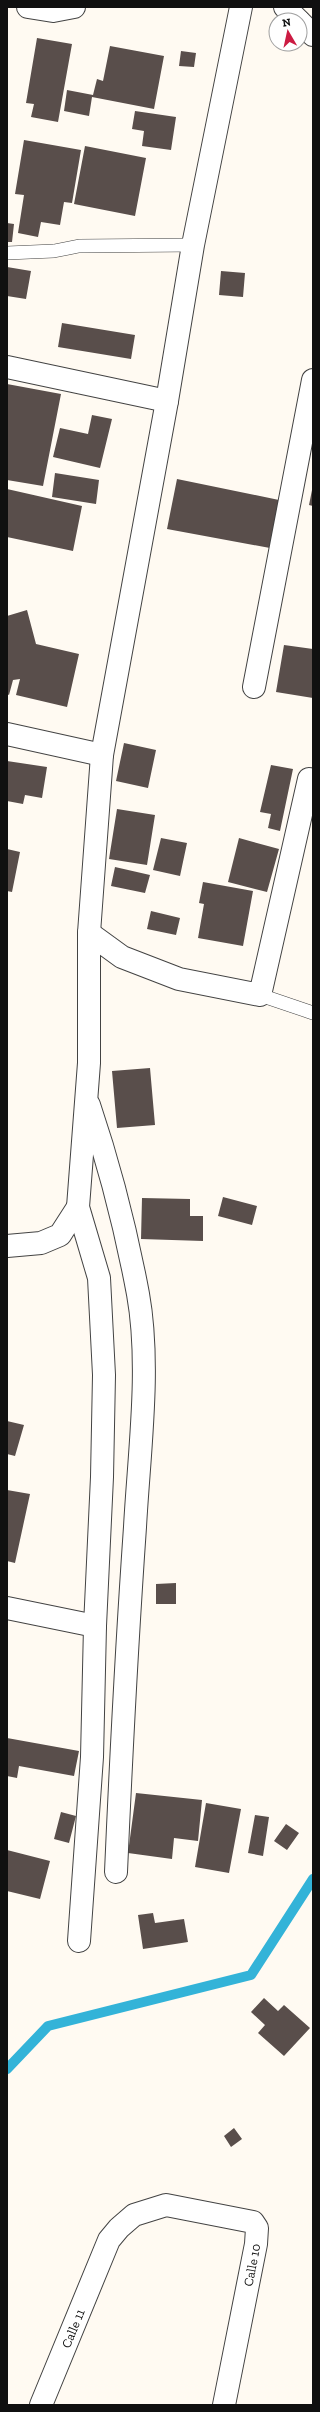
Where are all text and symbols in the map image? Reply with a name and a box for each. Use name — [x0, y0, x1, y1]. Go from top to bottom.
north arrow — [268, 12, 308, 52]
text: N — [281, 15, 292, 30]
street label: Calle 10 — [241, 2242, 263, 2288]
street label: Calle 11 — [58, 2307, 87, 2350]

